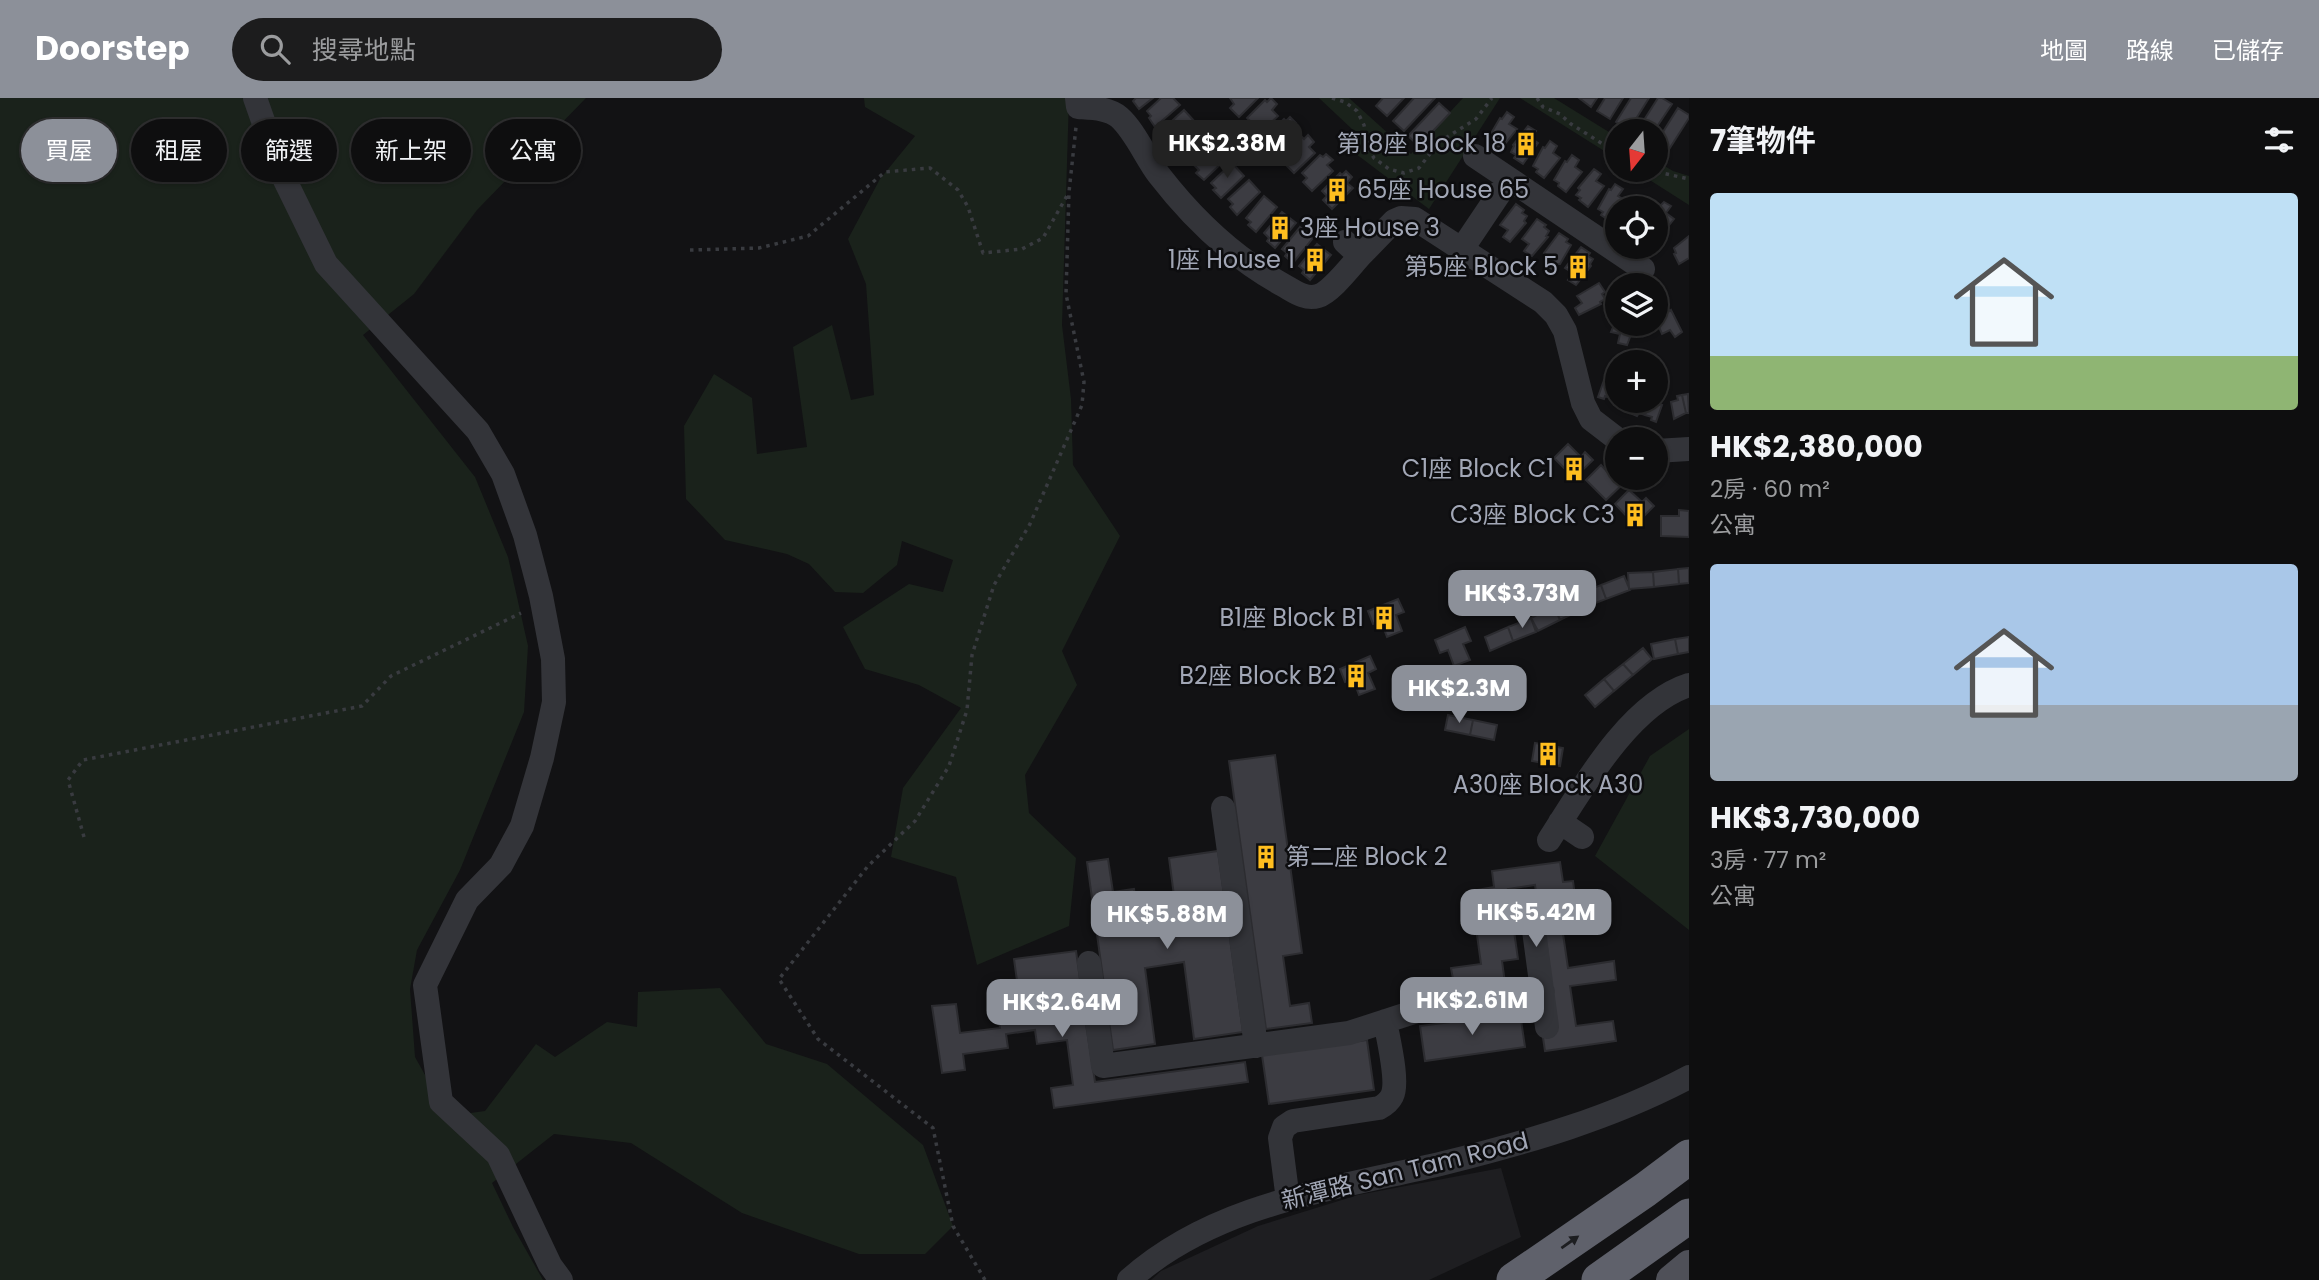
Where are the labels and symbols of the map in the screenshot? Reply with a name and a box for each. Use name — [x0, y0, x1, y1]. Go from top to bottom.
north arrow — [1605, 119, 1668, 182]
pin: HK$2.38M — [1155, 120, 1299, 180]
place label: 第18座 Block 18 — [1337, 127, 1506, 160]
building icon: 第18座 Block 18 — [1512, 130, 1540, 158]
place label: 65座 House 65 — [1357, 173, 1529, 206]
building icon: 65座 House 65 — [1323, 176, 1351, 204]
place label: 3座 House 3 — [1300, 211, 1440, 244]
building icon: 3座 House 3 — [1266, 214, 1294, 242]
place label: 1座 House 1 — [1168, 243, 1295, 276]
building icon: 1座 House 1 — [1301, 246, 1329, 274]
place label: 第5座 Block 5 — [1404, 250, 1558, 283]
building icon: 第5座 Block 5 — [1564, 253, 1592, 281]
place label: C1座 Block C1 — [1402, 452, 1554, 485]
building icon: C1座 Block C1 — [1560, 455, 1588, 483]
place label: C3座 Block C3 — [1450, 498, 1615, 531]
building icon: C3座 Block C3 — [1621, 501, 1649, 529]
pin: HK$3.73M — [1450, 570, 1594, 630]
place label: B1座 Block B1 — [1219, 601, 1364, 634]
building icon: B1座 Block B1 — [1370, 604, 1398, 632]
place label: B2座 Block B2 — [1179, 659, 1336, 692]
building icon: B2座 Block B2 — [1342, 662, 1370, 690]
pin: HK$2.3M — [1394, 666, 1524, 725]
building icon: A30座 Block A30 — [1534, 740, 1562, 768]
place label: A30座 Block A30 — [1453, 768, 1643, 801]
place label: 第二座 Block 2 — [1286, 840, 1448, 873]
building icon: 第二座 Block 2 — [1252, 843, 1280, 871]
pin: HK$5.42M — [1464, 890, 1608, 949]
pin: HK$5.88M — [1095, 892, 1239, 951]
pin: HK$2.61M — [1400, 978, 1544, 1037]
pin: HK$2.64M — [990, 979, 1134, 1039]
street label: 新潭路 San Tam Road — [1278, 1124, 1532, 1217]
one-way arrow — [1561, 1235, 1579, 1249]

